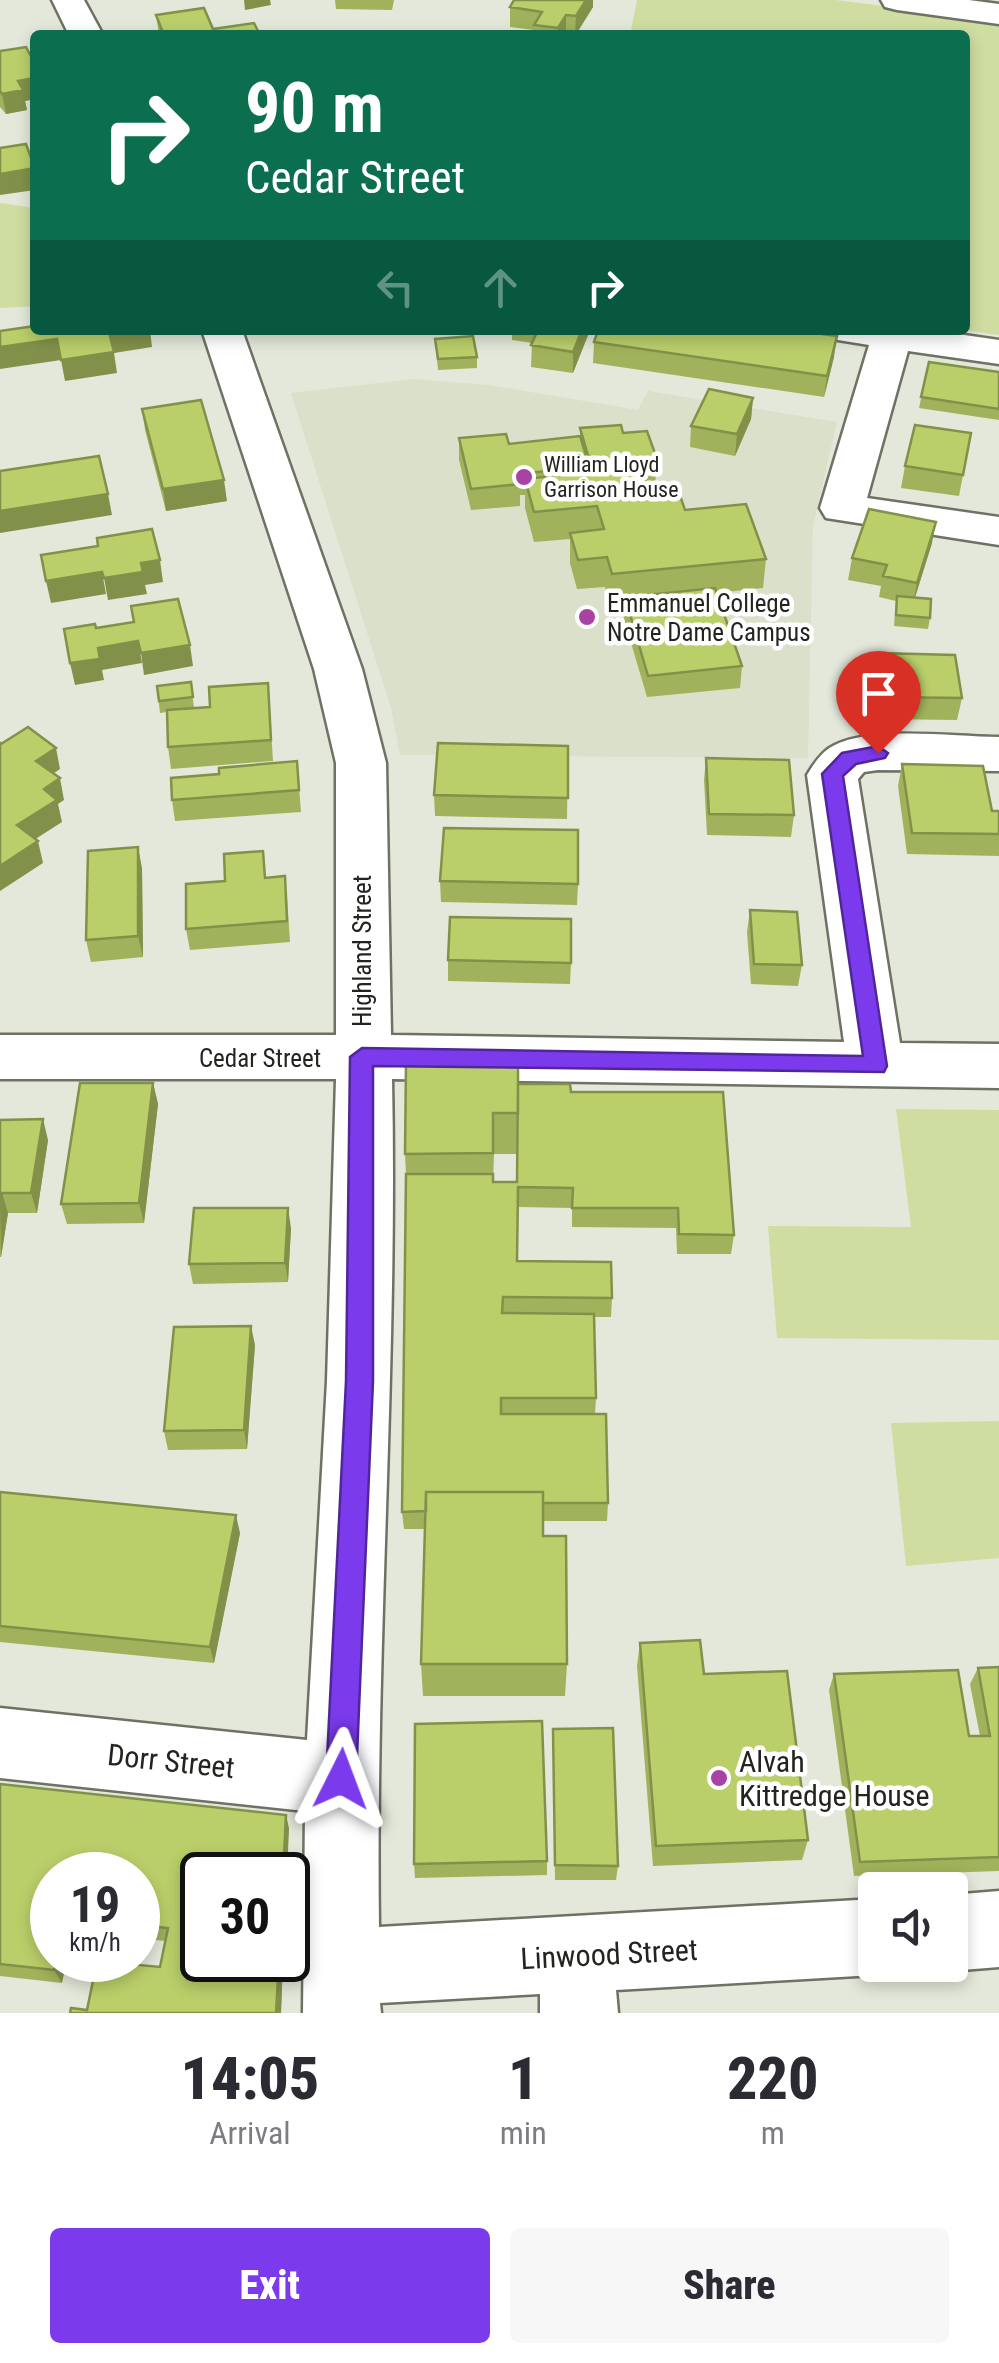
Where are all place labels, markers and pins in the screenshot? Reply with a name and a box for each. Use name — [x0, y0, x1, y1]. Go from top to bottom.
place label: William Lloyd Garrison House — [544, 452, 678, 502]
marker: William Lloyd Garrison House — [513, 466, 535, 488]
place label: Emmanuel College Notre Dame Campus — [607, 589, 811, 647]
marker: Emmanuel College Notre Dame Campus — [576, 606, 598, 628]
pin — [836, 651, 921, 754]
place label: Alvah Kittredge House — [739, 1744, 929, 1813]
marker: Alvah Kittredge House — [708, 1767, 730, 1789]

